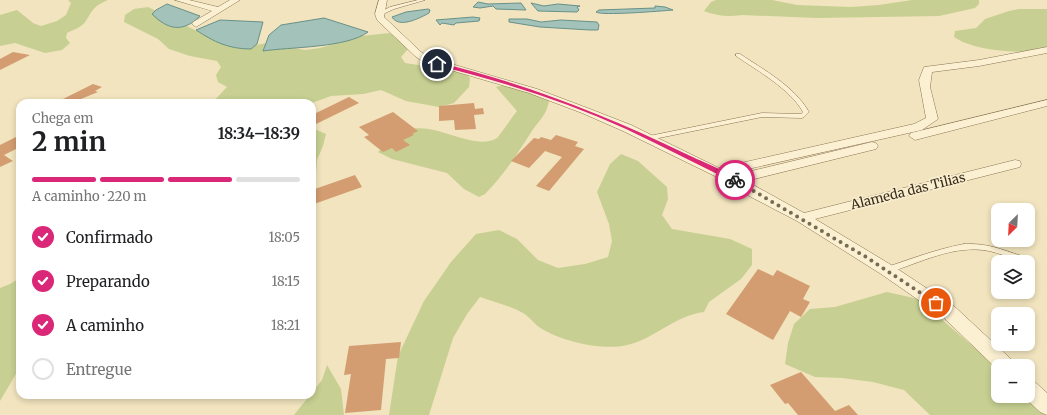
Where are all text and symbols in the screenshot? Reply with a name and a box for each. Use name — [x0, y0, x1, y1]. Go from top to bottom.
pin — [420, 47, 454, 81]
icon: home — [426, 53, 448, 75]
text: Chega em — [32, 110, 93, 127]
text: 18:34–18:39 — [218, 124, 300, 143]
text: 2 min — [32, 125, 106, 158]
courier — [715, 160, 755, 200]
icon: bike — [724, 169, 746, 191]
street label: Alameda das Tilias — [848, 169, 967, 214]
text: A caminho · 220 m — [32, 188, 147, 205]
north arrow — [991, 203, 1035, 247]
map controls — [991, 203, 1035, 403]
icon: check — [32, 226, 54, 248]
text: Confirmado — [66, 228, 153, 247]
text: 18:05 — [268, 229, 300, 246]
button: layers — [991, 255, 1035, 299]
icon: check — [32, 270, 54, 292]
text: Preparando — [66, 272, 150, 291]
text: 18:15 — [271, 273, 300, 290]
pin — [919, 286, 953, 320]
icon: bag — [925, 292, 947, 314]
button: + — [991, 307, 1035, 351]
icon: check — [32, 314, 54, 336]
text: A caminho — [66, 316, 144, 335]
text: 18:21 — [271, 317, 300, 334]
button: − — [991, 359, 1035, 403]
text: Entregue — [66, 360, 132, 379]

